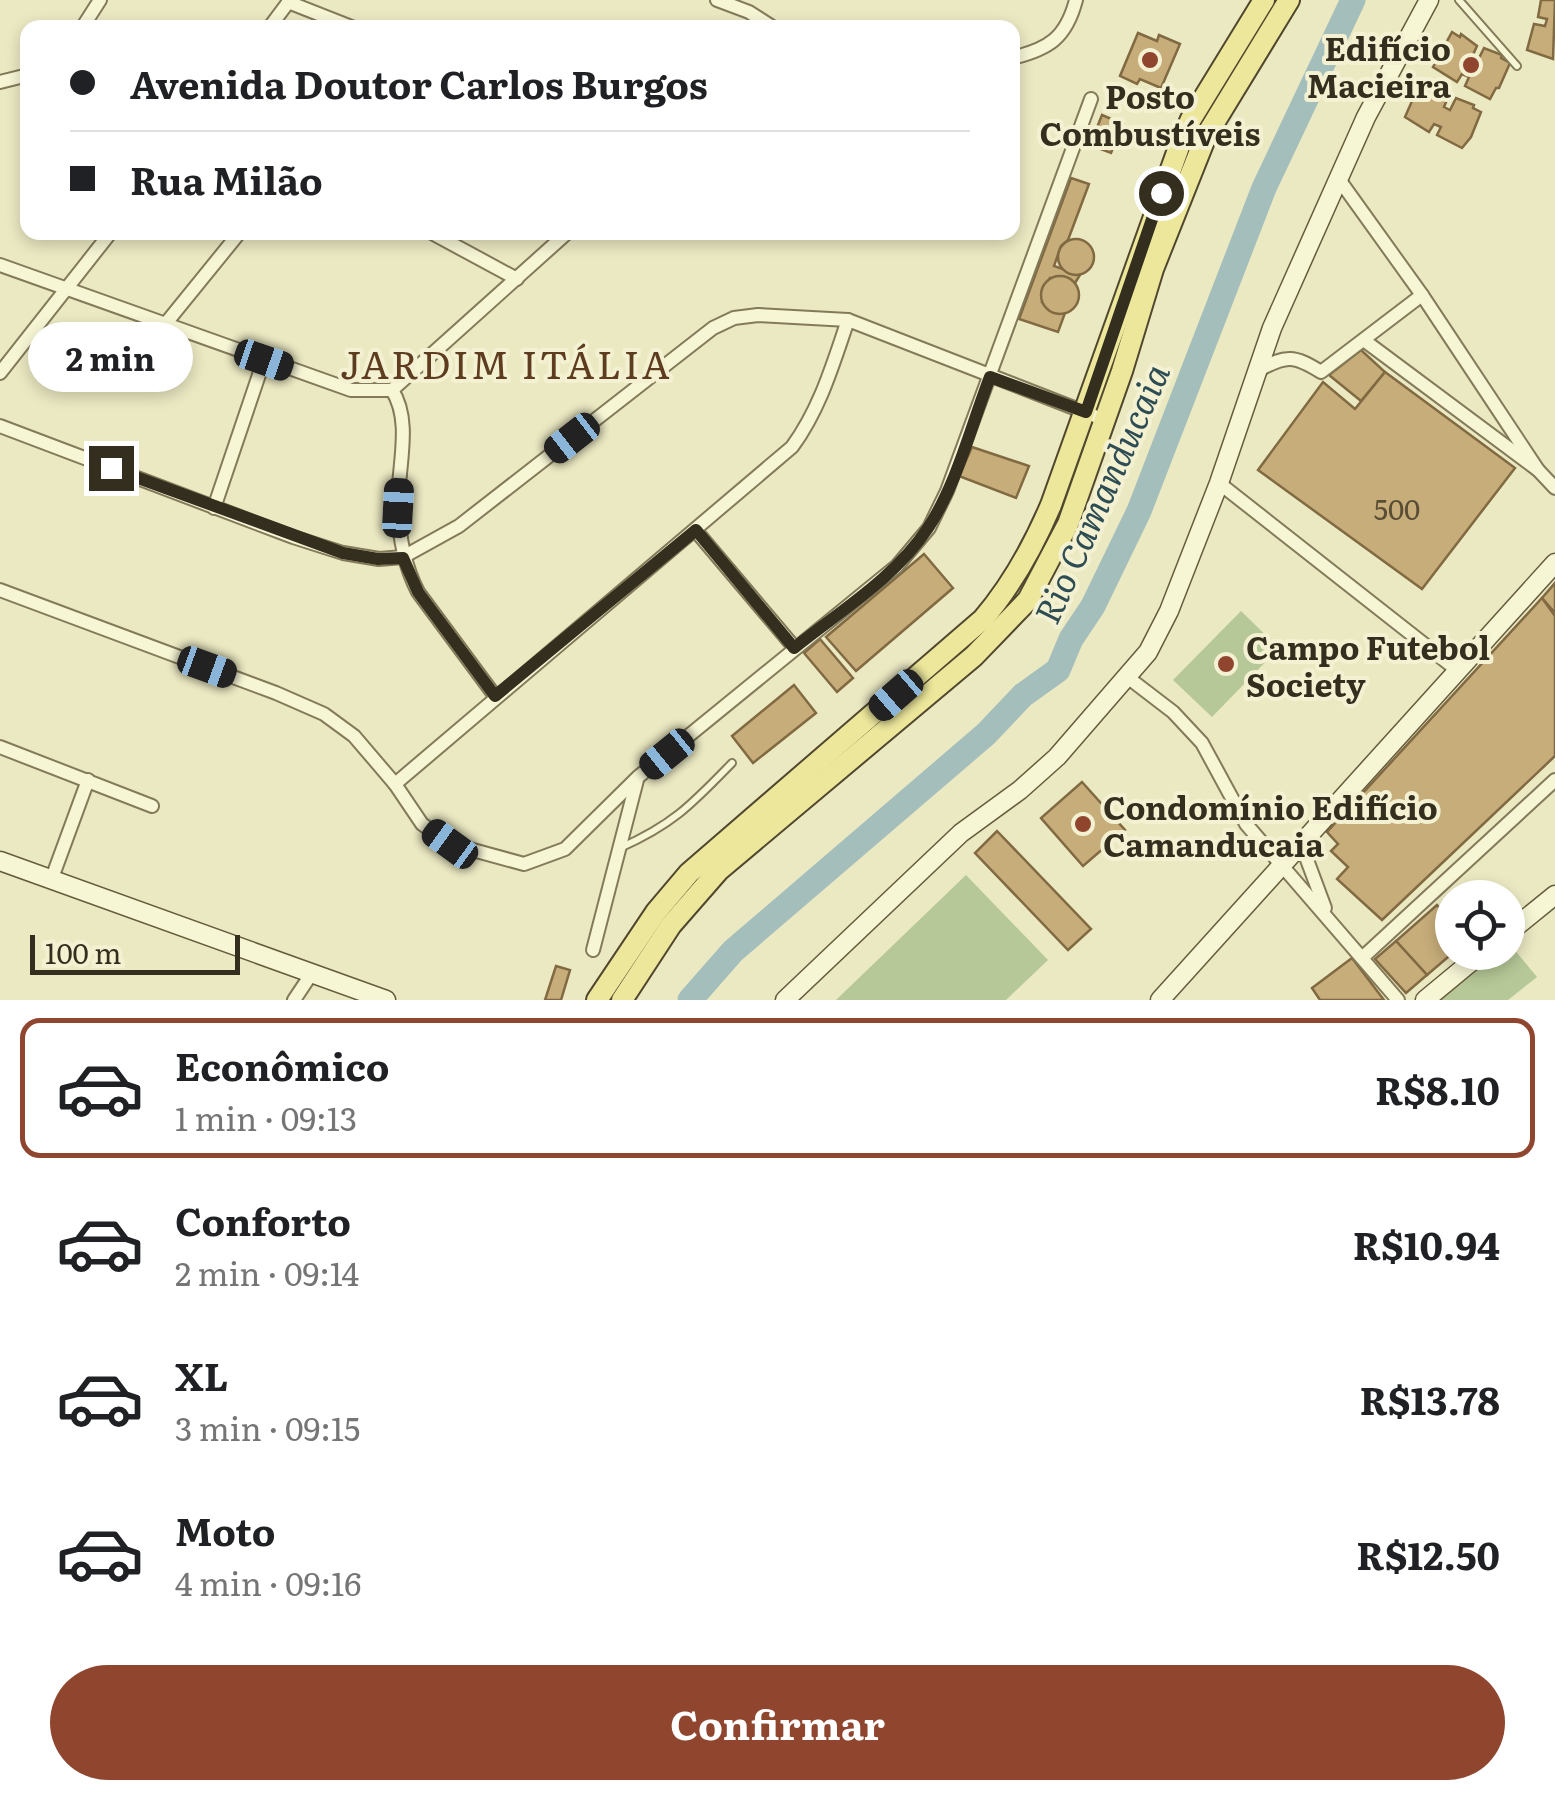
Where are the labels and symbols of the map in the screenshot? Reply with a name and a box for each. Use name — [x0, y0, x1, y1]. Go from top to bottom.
place label: Edifício Macieira — [1307, 23, 1452, 108]
marker: Posto Combustíveis — [1139, 49, 1161, 71]
marker: Edifício Macieira — [1460, 54, 1482, 76]
place label: Posto Combustíveis — [1040, 71, 1260, 156]
route start — [1139, 171, 1184, 216]
callout: 2 min — [28, 323, 194, 393]
district label: JARDIM ITÁLIA — [340, 334, 672, 391]
car — [231, 336, 297, 384]
water label: Rio Camanducaia — [1019, 355, 1181, 631]
car — [539, 408, 605, 468]
route end — [89, 446, 134, 491]
car — [381, 477, 415, 539]
house number: 500 — [1374, 487, 1420, 529]
place label: Campo Futebol Society — [1246, 622, 1490, 707]
car — [174, 643, 240, 691]
marker: Campo Futebol Society — [1215, 653, 1237, 675]
car — [864, 664, 928, 726]
car — [634, 723, 700, 785]
place label: Condomínio Edifício Camanducaia — [1103, 782, 1438, 867]
marker: Condomínio Edifício Camanducaia — [1072, 813, 1094, 835]
car — [417, 814, 483, 874]
scale bar — [30, 930, 240, 974]

